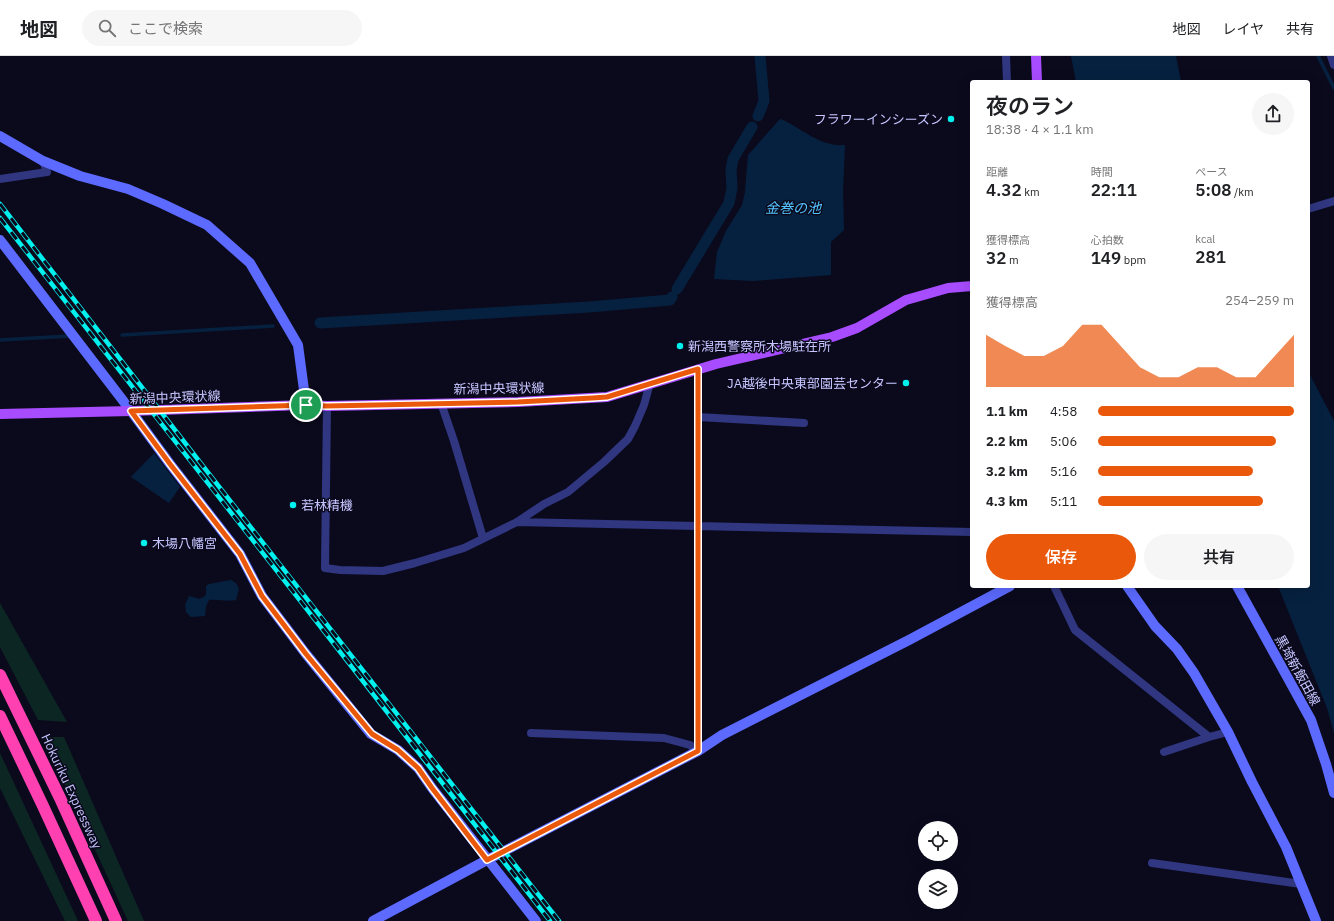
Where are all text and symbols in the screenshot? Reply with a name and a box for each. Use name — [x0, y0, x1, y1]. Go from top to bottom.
search box — [82, 10, 362, 46]
text: 地図 — [20, 17, 58, 41]
icon: search — [96, 17, 118, 39]
text: ここで検索 — [128, 19, 203, 38]
text: 地図 — [1172, 20, 1200, 38]
text: レイヤ — [1222, 20, 1264, 38]
text: 共有 — [1286, 20, 1314, 38]
text: 夜のラン — [986, 91, 1074, 120]
button: share — [1252, 93, 1294, 135]
place label: フラワーインシーズン — [814, 111, 943, 128]
marker: フラワーインシーズン — [946, 114, 956, 124]
text: 18:38 · 4 × 1.1 km — [986, 121, 1094, 138]
text: 距離 — [986, 165, 1008, 179]
text: 時間 — [1091, 165, 1113, 179]
text: ペース — [1195, 165, 1228, 179]
text: 4.32 — [986, 179, 1022, 201]
text: 22:11 — [1091, 179, 1137, 201]
text: 5:08 — [1195, 179, 1231, 201]
text: km — [1022, 185, 1040, 199]
text: /km — [1231, 185, 1254, 199]
water label: 金巻の池 — [765, 199, 823, 217]
text: kcal — [1195, 232, 1215, 246]
text: 獲得標高 — [986, 233, 1030, 247]
text: 心拍数 — [1091, 233, 1124, 247]
text: 281 — [1195, 246, 1226, 268]
text: 32 — [986, 247, 1006, 269]
text: 149 — [1091, 247, 1121, 269]
text: m — [1006, 253, 1019, 267]
text: bpm — [1121, 253, 1146, 267]
text: 254–259 m — [1225, 292, 1294, 309]
text: 獲得標高 — [986, 294, 1038, 311]
place label: 新潟西警察所木場駐在所 — [688, 338, 831, 355]
marker: 新潟西警察所木場駐在所 — [675, 341, 685, 351]
place label: JA越後中央東部園芸センター — [727, 375, 898, 392]
marker: JA越後中央東部園芸センター — [901, 378, 911, 388]
street label: 新潟中央環状線 — [453, 379, 545, 398]
street label: 新潟中央環状線 — [129, 387, 221, 408]
pin — [289, 388, 323, 422]
icon: arrive — [295, 394, 317, 416]
text: 1.1 km — [986, 403, 1028, 420]
text: 4:58 — [1050, 403, 1077, 420]
text: 2.2 km — [986, 433, 1028, 450]
text: 5:06 — [1050, 433, 1077, 450]
text: 3.2 km — [986, 463, 1028, 480]
text: 5:16 — [1050, 463, 1077, 480]
text: 4.3 km — [986, 493, 1028, 510]
text: 5:11 — [1050, 493, 1077, 510]
place label: 若林精機 — [301, 497, 353, 514]
marker: 若林精機 — [288, 500, 298, 510]
button: 保存 — [986, 534, 1136, 580]
button: 共有 — [1144, 534, 1294, 580]
place label: 木場八幡宮 — [152, 535, 217, 552]
marker: 木場八幡宮 — [139, 538, 149, 548]
street label: 黒埼新飯田線 — [1271, 632, 1324, 708]
street label: Hokuriku Expressway — [37, 731, 106, 852]
map controls — [918, 821, 958, 909]
button: locate — [918, 821, 958, 861]
button: layers — [918, 869, 958, 909]

